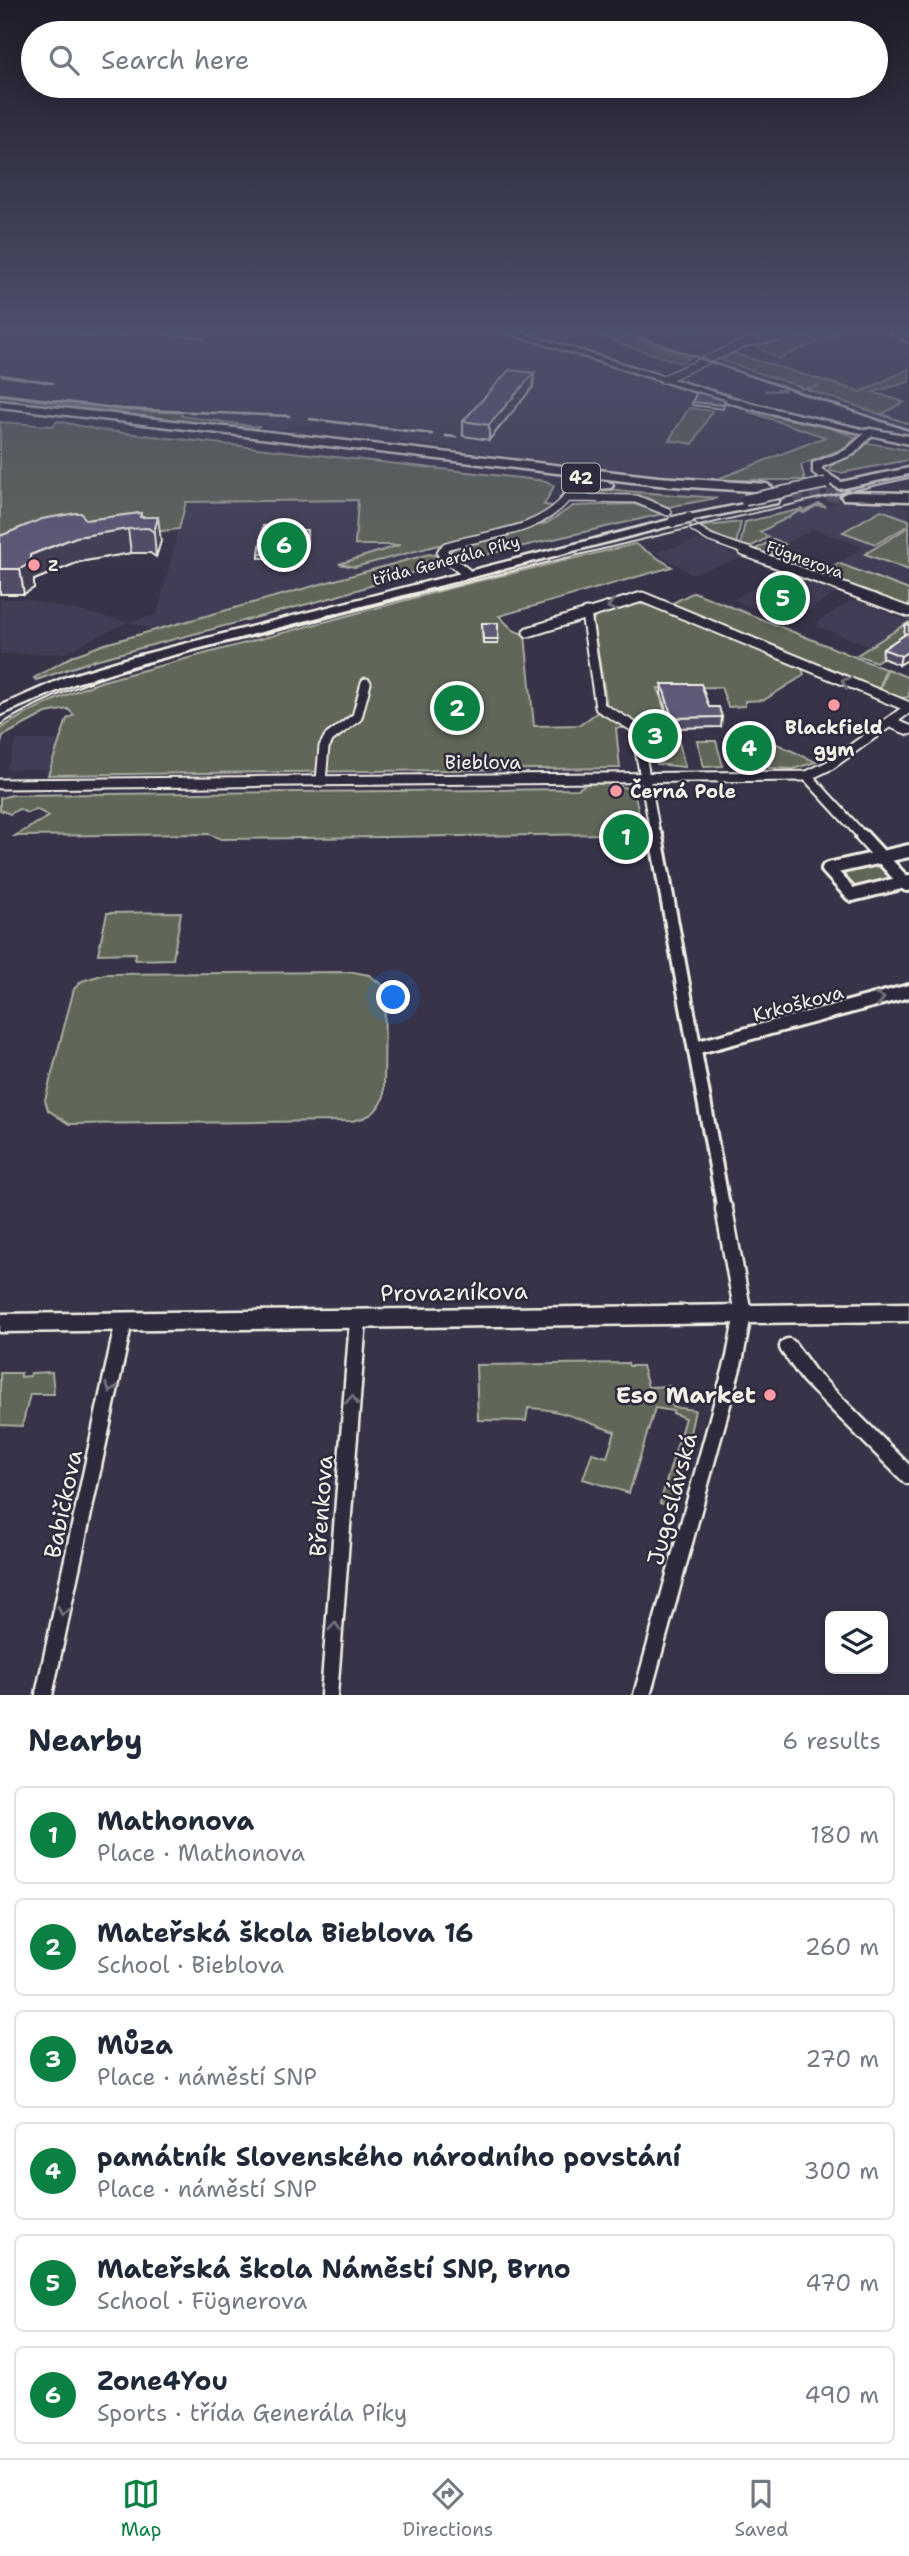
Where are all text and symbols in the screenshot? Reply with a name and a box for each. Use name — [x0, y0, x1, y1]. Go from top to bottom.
search box — [21, 21, 888, 98]
icon: search — [45, 41, 83, 79]
text: Search here — [101, 42, 250, 77]
road number: 42 — [562, 464, 600, 492]
pin: 6 — [261, 519, 307, 571]
street label: třída Generála Píky — [370, 531, 522, 590]
street label: Fügnerova — [763, 536, 846, 583]
place label: Z — [48, 555, 58, 576]
marker: Z — [26, 557, 42, 573]
pin: 5 — [760, 572, 806, 624]
one-way arrow — [606, 597, 618, 612]
one-way arrow — [840, 676, 852, 690]
pin: 2 — [434, 682, 480, 734]
marker: Blackfield gym — [826, 697, 842, 713]
pin: 3 — [632, 710, 678, 762]
place label: Blackfield gym — [785, 715, 883, 762]
pin: 4 — [726, 722, 772, 774]
street label: Bieblova — [445, 750, 521, 775]
place label: Černá Pole — [630, 778, 736, 804]
marker: Černá Pole — [608, 783, 624, 799]
pin: 1 — [603, 811, 649, 863]
street label: Krkoškova — [750, 979, 846, 1028]
your location — [376, 980, 410, 1014]
one-way arrow — [873, 993, 885, 1007]
street label: Provazníkova — [380, 1276, 528, 1308]
place label: Eso Market — [616, 1380, 756, 1410]
one-way arrow — [104, 1382, 119, 1394]
marker: Eso Market — [762, 1387, 778, 1403]
one-way arrow — [344, 1394, 359, 1405]
street label: Jugoslávská — [640, 1430, 704, 1568]
street label: Babičkova — [37, 1447, 89, 1561]
street label: Břenkova — [302, 1454, 340, 1558]
one-way arrow — [57, 1605, 72, 1617]
map controls — [825, 1611, 888, 1674]
button: layers — [825, 1611, 888, 1674]
one-way arrow — [327, 1621, 342, 1632]
text: Nearby — [28, 1720, 143, 1761]
text: 6 results — [782, 1726, 881, 1756]
text: Mathonova — [97, 1803, 254, 1838]
text: 1 — [48, 1820, 58, 1850]
text: 180 m — [810, 1820, 879, 1850]
text: Place · Mathonova — [97, 1838, 305, 1868]
text: Mateřská škola Bieblova 16 — [97, 1915, 473, 1950]
text: 2 — [45, 1932, 61, 1962]
text: 260 m — [805, 1932, 879, 1962]
text: School · Bieblova — [97, 1950, 284, 1980]
text: Můza — [97, 2027, 173, 2062]
text: 3 — [45, 2044, 61, 2074]
text: 270 m — [805, 2044, 879, 2074]
text: Place · náměstí SNP — [97, 2062, 317, 2092]
text: památník Slovenského národního povstání — [97, 2139, 680, 2174]
text: 4 — [45, 2156, 61, 2186]
text: 300 m — [804, 2156, 879, 2186]
text: Place · náměstí SNP — [97, 2174, 317, 2204]
text: Mateřská škola Náměstí SNP, Brno — [97, 2251, 571, 2286]
text: 5 — [46, 2268, 60, 2298]
text: 470 m — [805, 2268, 879, 2298]
text: School · Fügnerova — [97, 2286, 307, 2316]
text: Zone4You — [97, 2363, 228, 2398]
text: 6 — [45, 2380, 61, 2410]
text: 490 m — [804, 2380, 879, 2410]
text: Sports · třída Generála Píky — [97, 2398, 407, 2428]
tab: Map — [121, 2475, 161, 2542]
tab: Directions — [403, 2475, 493, 2542]
tab: Saved — [734, 2475, 788, 2542]

